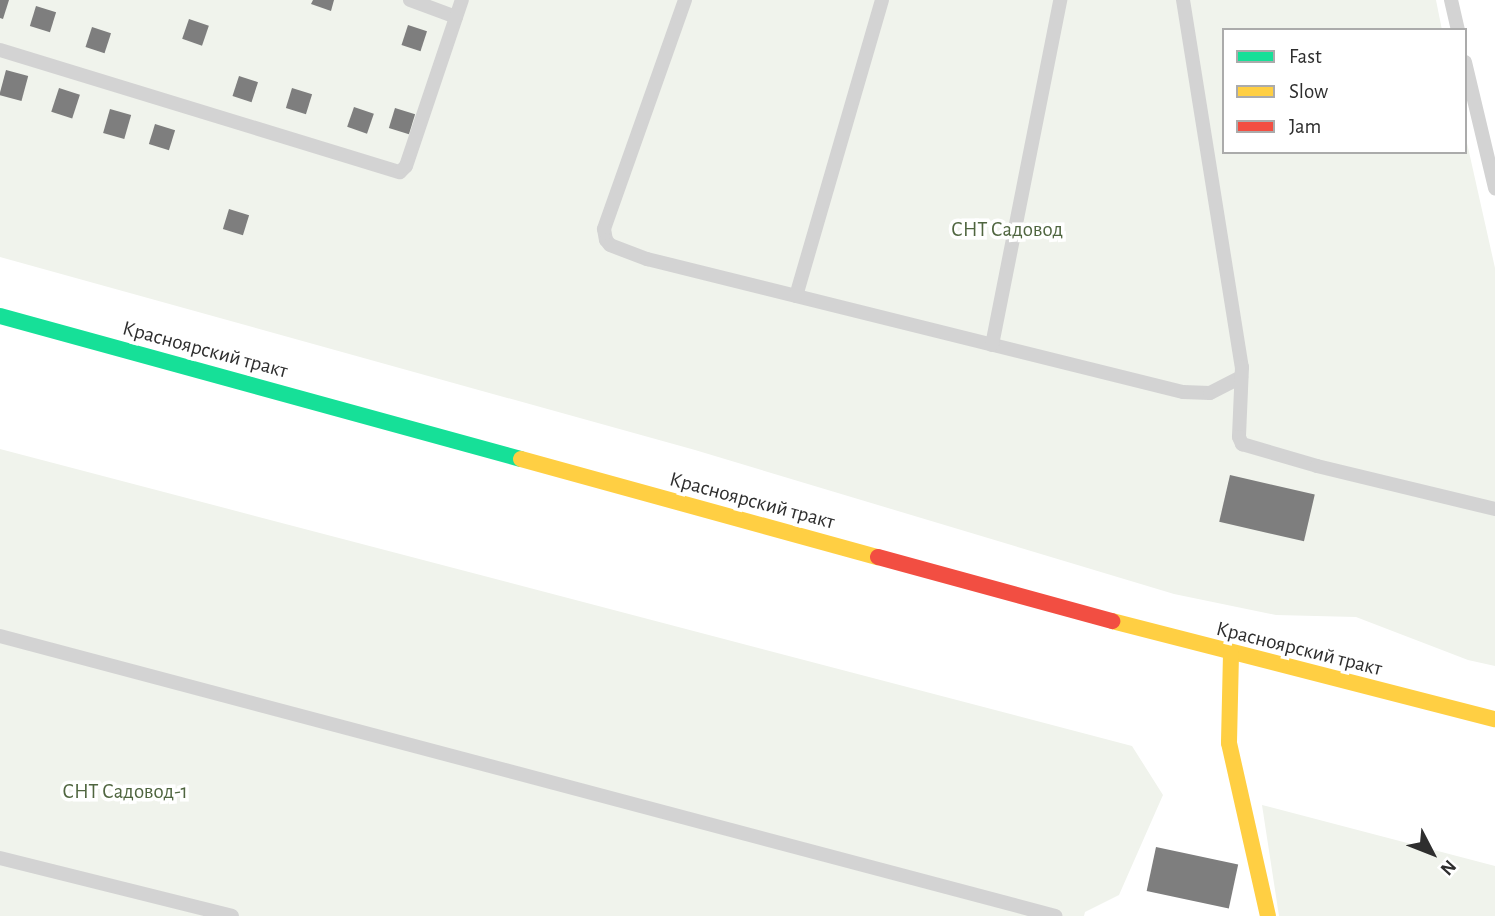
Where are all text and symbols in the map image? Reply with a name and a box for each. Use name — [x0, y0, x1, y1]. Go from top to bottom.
legend — [1222, 28, 1467, 154]
text: Fast — [1289, 46, 1322, 67]
text: Slow — [1289, 81, 1328, 102]
text: Jam — [1289, 116, 1321, 137]
park label: СНТ Садовод — [951, 217, 1063, 243]
street label: Красноярский тракт — [120, 316, 290, 384]
street label: Красноярский тракт — [667, 467, 837, 535]
street label: Красноярский тракт — [1213, 616, 1385, 682]
park label: СНТ Садовод-1 — [62, 779, 188, 805]
north arrow — [1397, 818, 1467, 888]
text: N — [1436, 856, 1459, 879]

